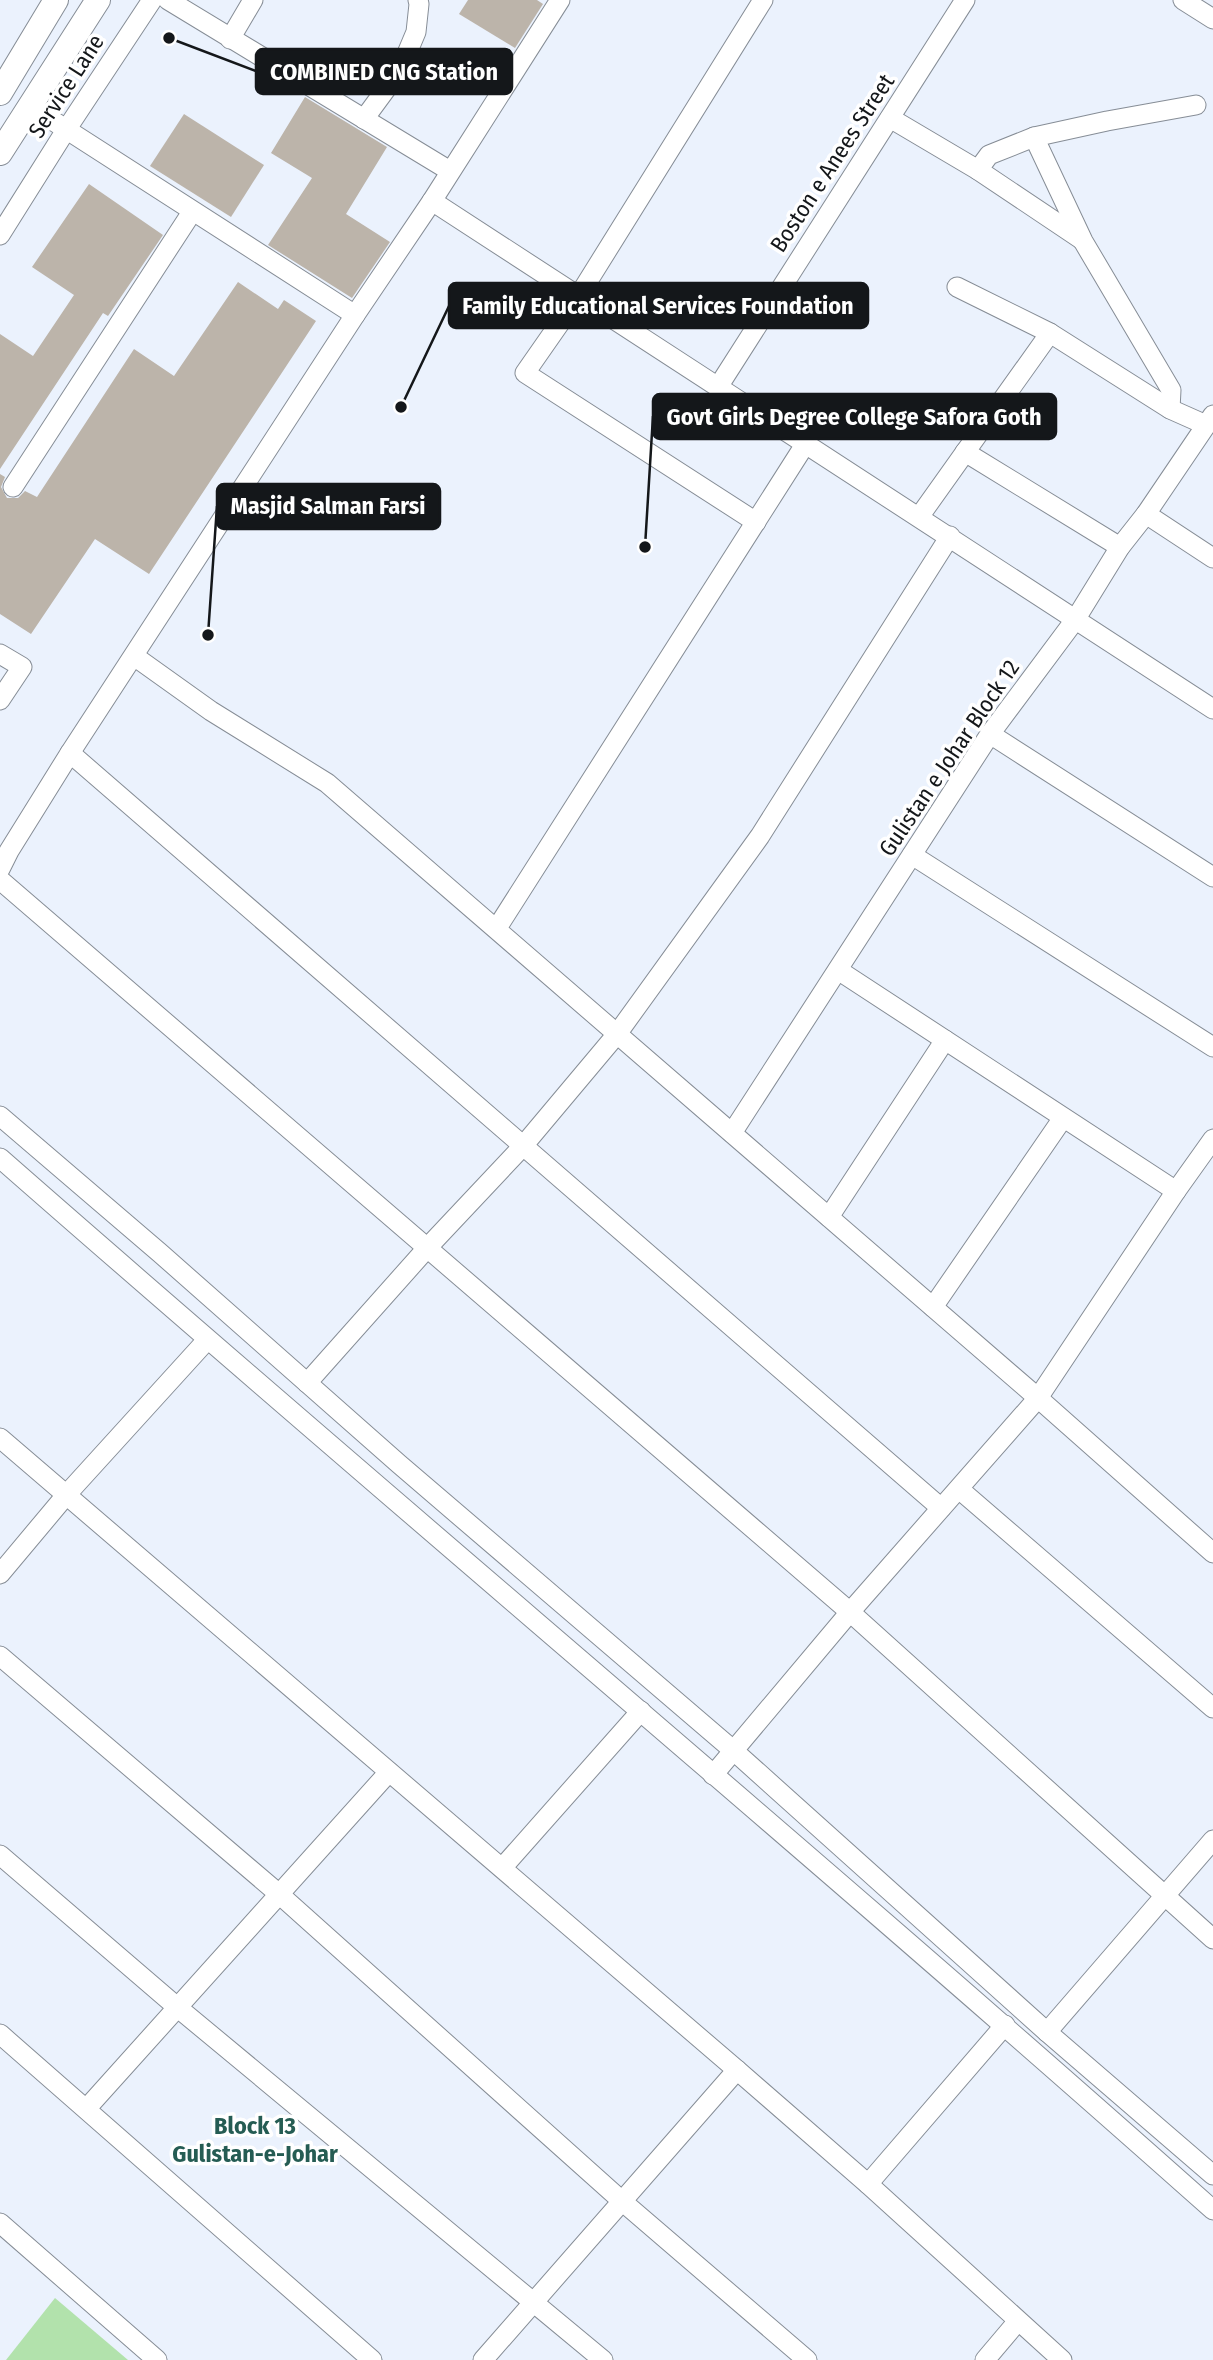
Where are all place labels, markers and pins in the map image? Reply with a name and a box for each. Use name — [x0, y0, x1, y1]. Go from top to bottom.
callout: COMBINED CNG Station — [256, 49, 512, 94]
callout: Family Educational Services Foundation — [449, 283, 868, 328]
callout: Govt Girls Degree College Safora Goth — [653, 394, 1056, 439]
callout: Masjid Salman Farsi — [217, 484, 440, 529]

